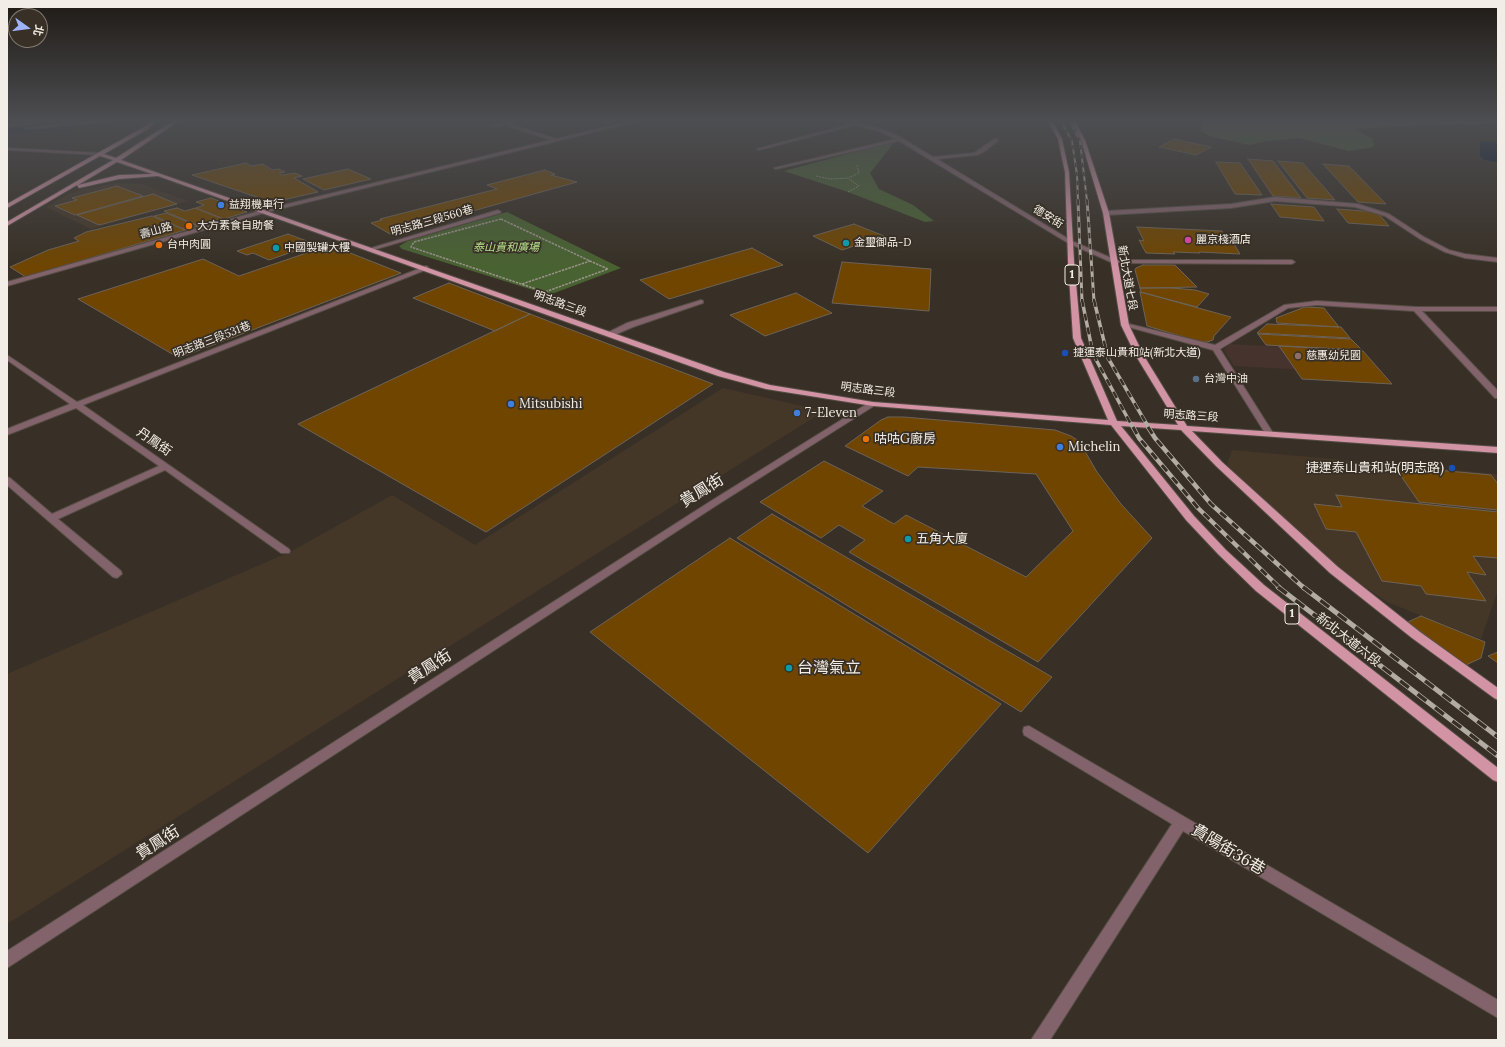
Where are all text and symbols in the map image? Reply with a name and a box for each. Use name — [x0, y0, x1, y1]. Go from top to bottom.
north arrow — [8, 8, 48, 48]
text: 北 — [31, 24, 47, 38]
place label: 益翔機車行 — [229, 198, 284, 212]
marker: 益翔機車行 — [216, 200, 226, 210]
street label: 明志路三段560巷 — [389, 203, 475, 239]
street label: 德安街 — [1031, 203, 1065, 231]
place label: 大方素食自助餐 — [197, 219, 274, 233]
street label: 壽山路 — [138, 220, 174, 242]
marker: 大方素食自助餐 — [184, 221, 194, 231]
place label: 麗京棧酒店 — [1196, 233, 1251, 247]
marker: 麗京棧酒店 — [1183, 235, 1193, 245]
place label: 金璽御品-D — [854, 236, 911, 250]
place label: 台中肉圓 — [167, 238, 211, 252]
marker: 金璽御品-D — [841, 238, 851, 248]
marker: 台中肉圓 — [154, 240, 164, 250]
place label: 中國製罐大樓 — [284, 241, 350, 255]
park label: 泰山貴和廣場 — [473, 241, 539, 255]
marker: 中國製罐大樓 — [271, 243, 281, 253]
street label: 新北大道七段 — [1115, 244, 1139, 312]
road number: 1 — [1065, 265, 1079, 285]
street label: 明志路三段 — [532, 288, 588, 320]
street label: 明志路三段531巷 — [171, 319, 253, 361]
place label: 捷運泰山貴和站(新北大道) — [1073, 346, 1201, 360]
marker: 捷運泰山貴和站(新北大道) — [1060, 348, 1070, 358]
place label: 慈惠幼兒園 — [1306, 349, 1361, 363]
marker: 慈惠幼兒園 — [1293, 351, 1303, 361]
place label: 台灣中油 — [1204, 372, 1248, 386]
marker: 台灣中油 — [1191, 374, 1201, 384]
street label: 明志路三段 — [840, 380, 896, 400]
place label: Mitsubishi — [519, 396, 582, 412]
marker: Mitsubishi — [506, 399, 516, 409]
place label: 7-Eleven — [805, 405, 857, 421]
street label: 明志路三段 — [1163, 407, 1219, 425]
marker: 7-Eleven — [792, 408, 802, 418]
street label: 丹鳳街 — [133, 425, 175, 459]
place label: 咕咕G廚房 — [874, 431, 936, 447]
marker: 咕咕G廚房 — [861, 434, 871, 444]
place label: Michelin — [1068, 439, 1120, 455]
marker: Michelin — [1055, 442, 1065, 452]
place label: 捷運泰山貴和站(明志路) — [1306, 460, 1444, 476]
marker: 捷運泰山貴和站(明志路) — [1447, 463, 1457, 473]
street label: 貴鳳街 — [677, 470, 727, 512]
place label: 五角大廈 — [916, 531, 968, 547]
marker: 五角大廈 — [903, 534, 913, 544]
road number: 1 — [1285, 604, 1299, 624]
street label: 新北大道六段 — [1312, 610, 1384, 670]
street label: 貴鳳街 — [405, 646, 455, 688]
place label: 台灣氣立 — [797, 658, 861, 678]
marker: 台灣氣立 — [784, 663, 794, 673]
street label: 貴陽街36巷 — [1188, 821, 1268, 879]
street label: 貴鳳街 — [133, 822, 183, 864]

